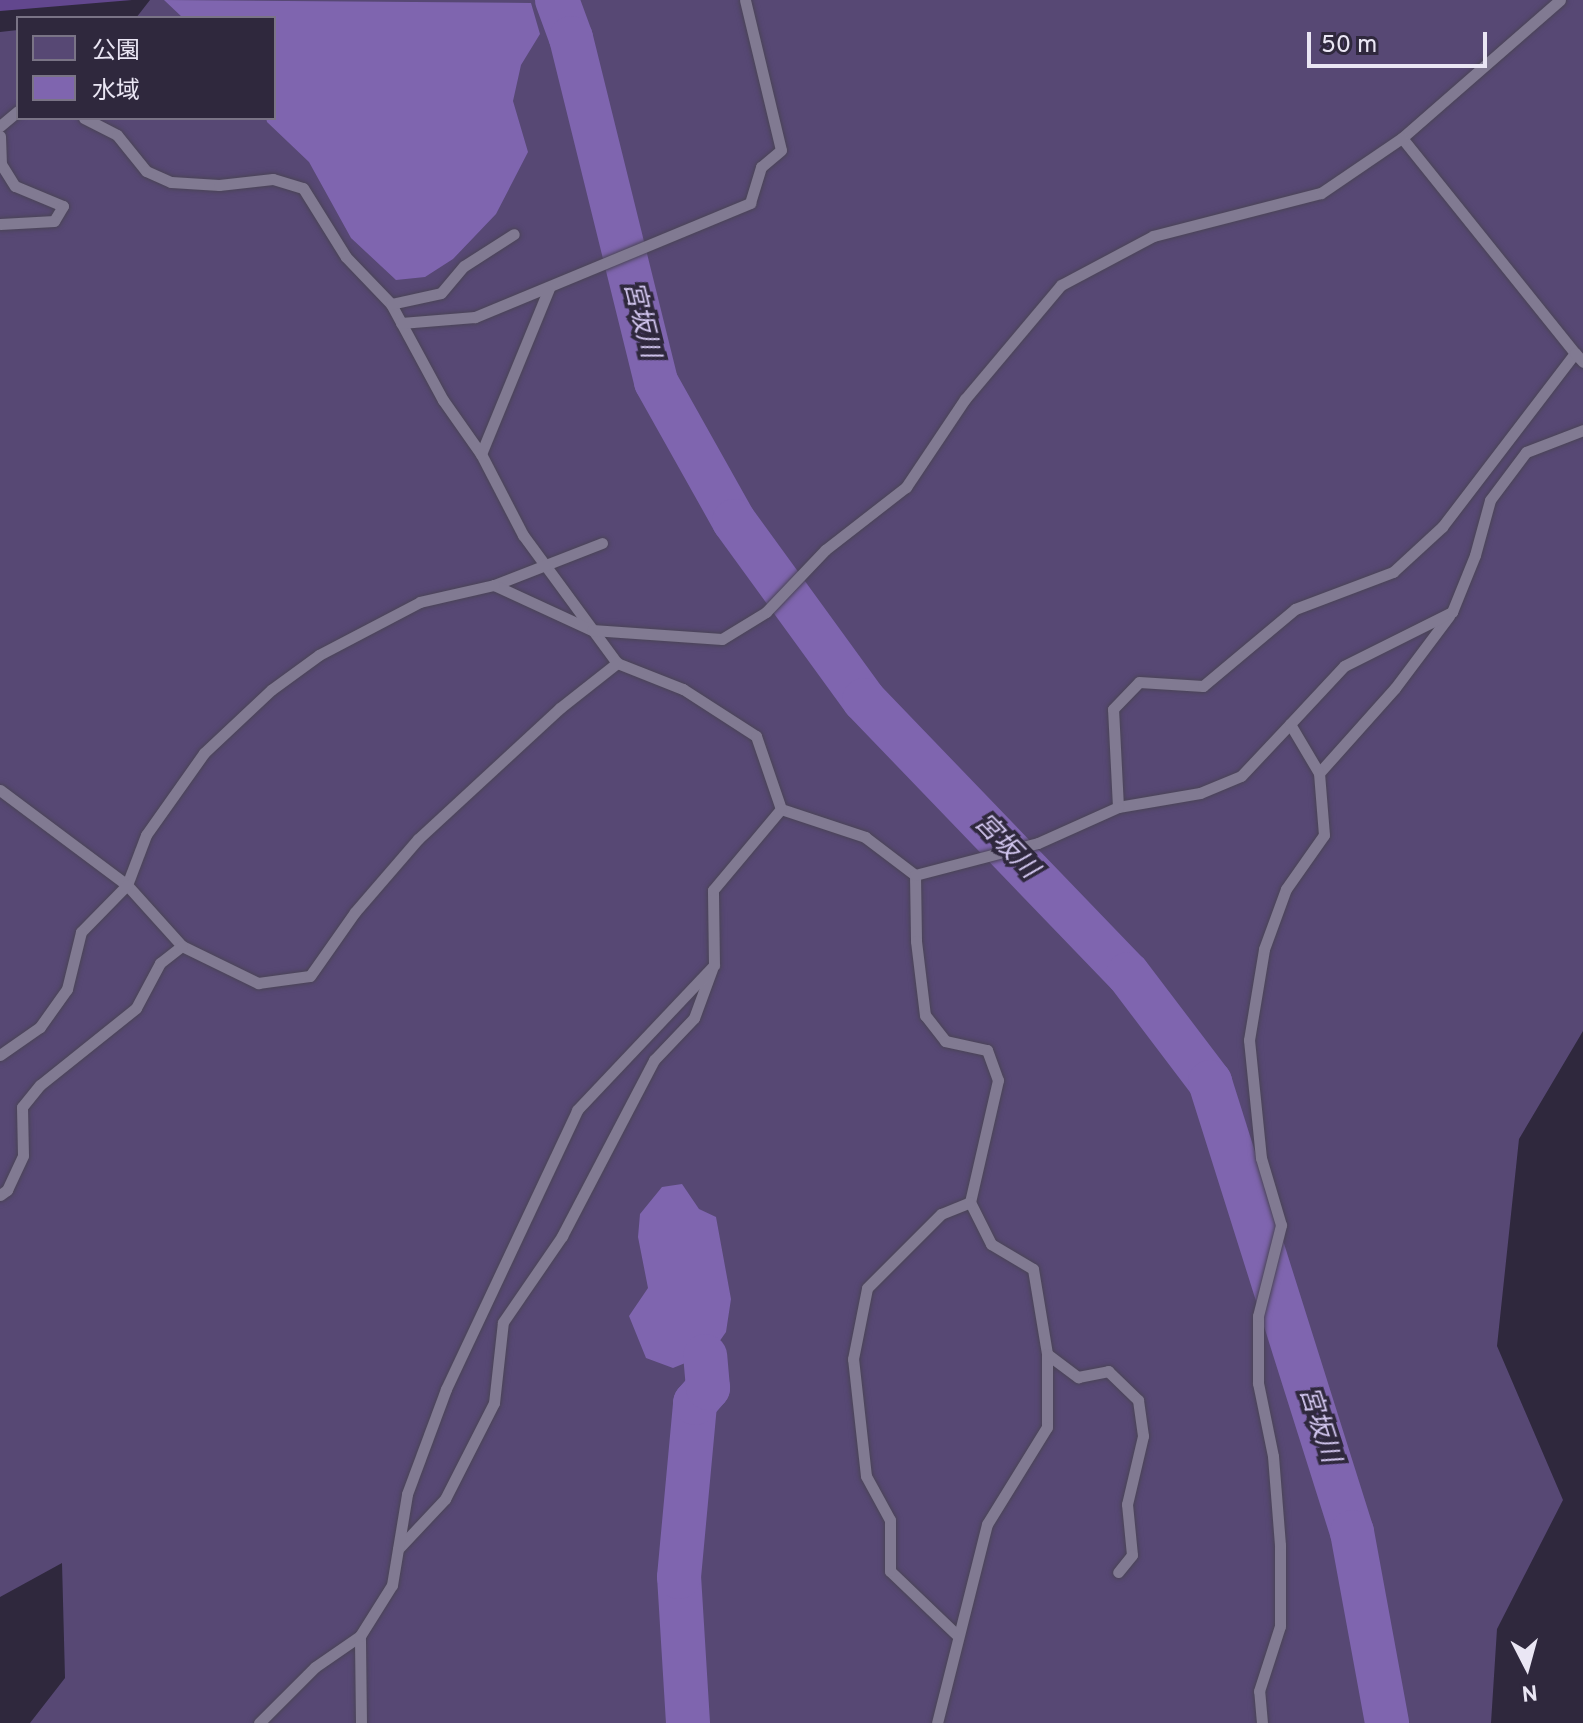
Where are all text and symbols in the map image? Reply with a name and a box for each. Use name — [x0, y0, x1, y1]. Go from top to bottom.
legend — [16, 16, 276, 120]
scale bar — [1311, 16, 1491, 66]
text: 50 m — [1321, 31, 1377, 61]
text: 公園 — [92, 37, 140, 67]
text: 水域 — [92, 77, 140, 107]
water label: 宮坂川 — [615, 278, 665, 362]
water label: 宮坂川 — [967, 808, 1043, 886]
water label: 宮坂川 — [1291, 1383, 1345, 1467]
north arrow — [1487, 1627, 1567, 1707]
text: N — [1520, 1677, 1539, 1706]

